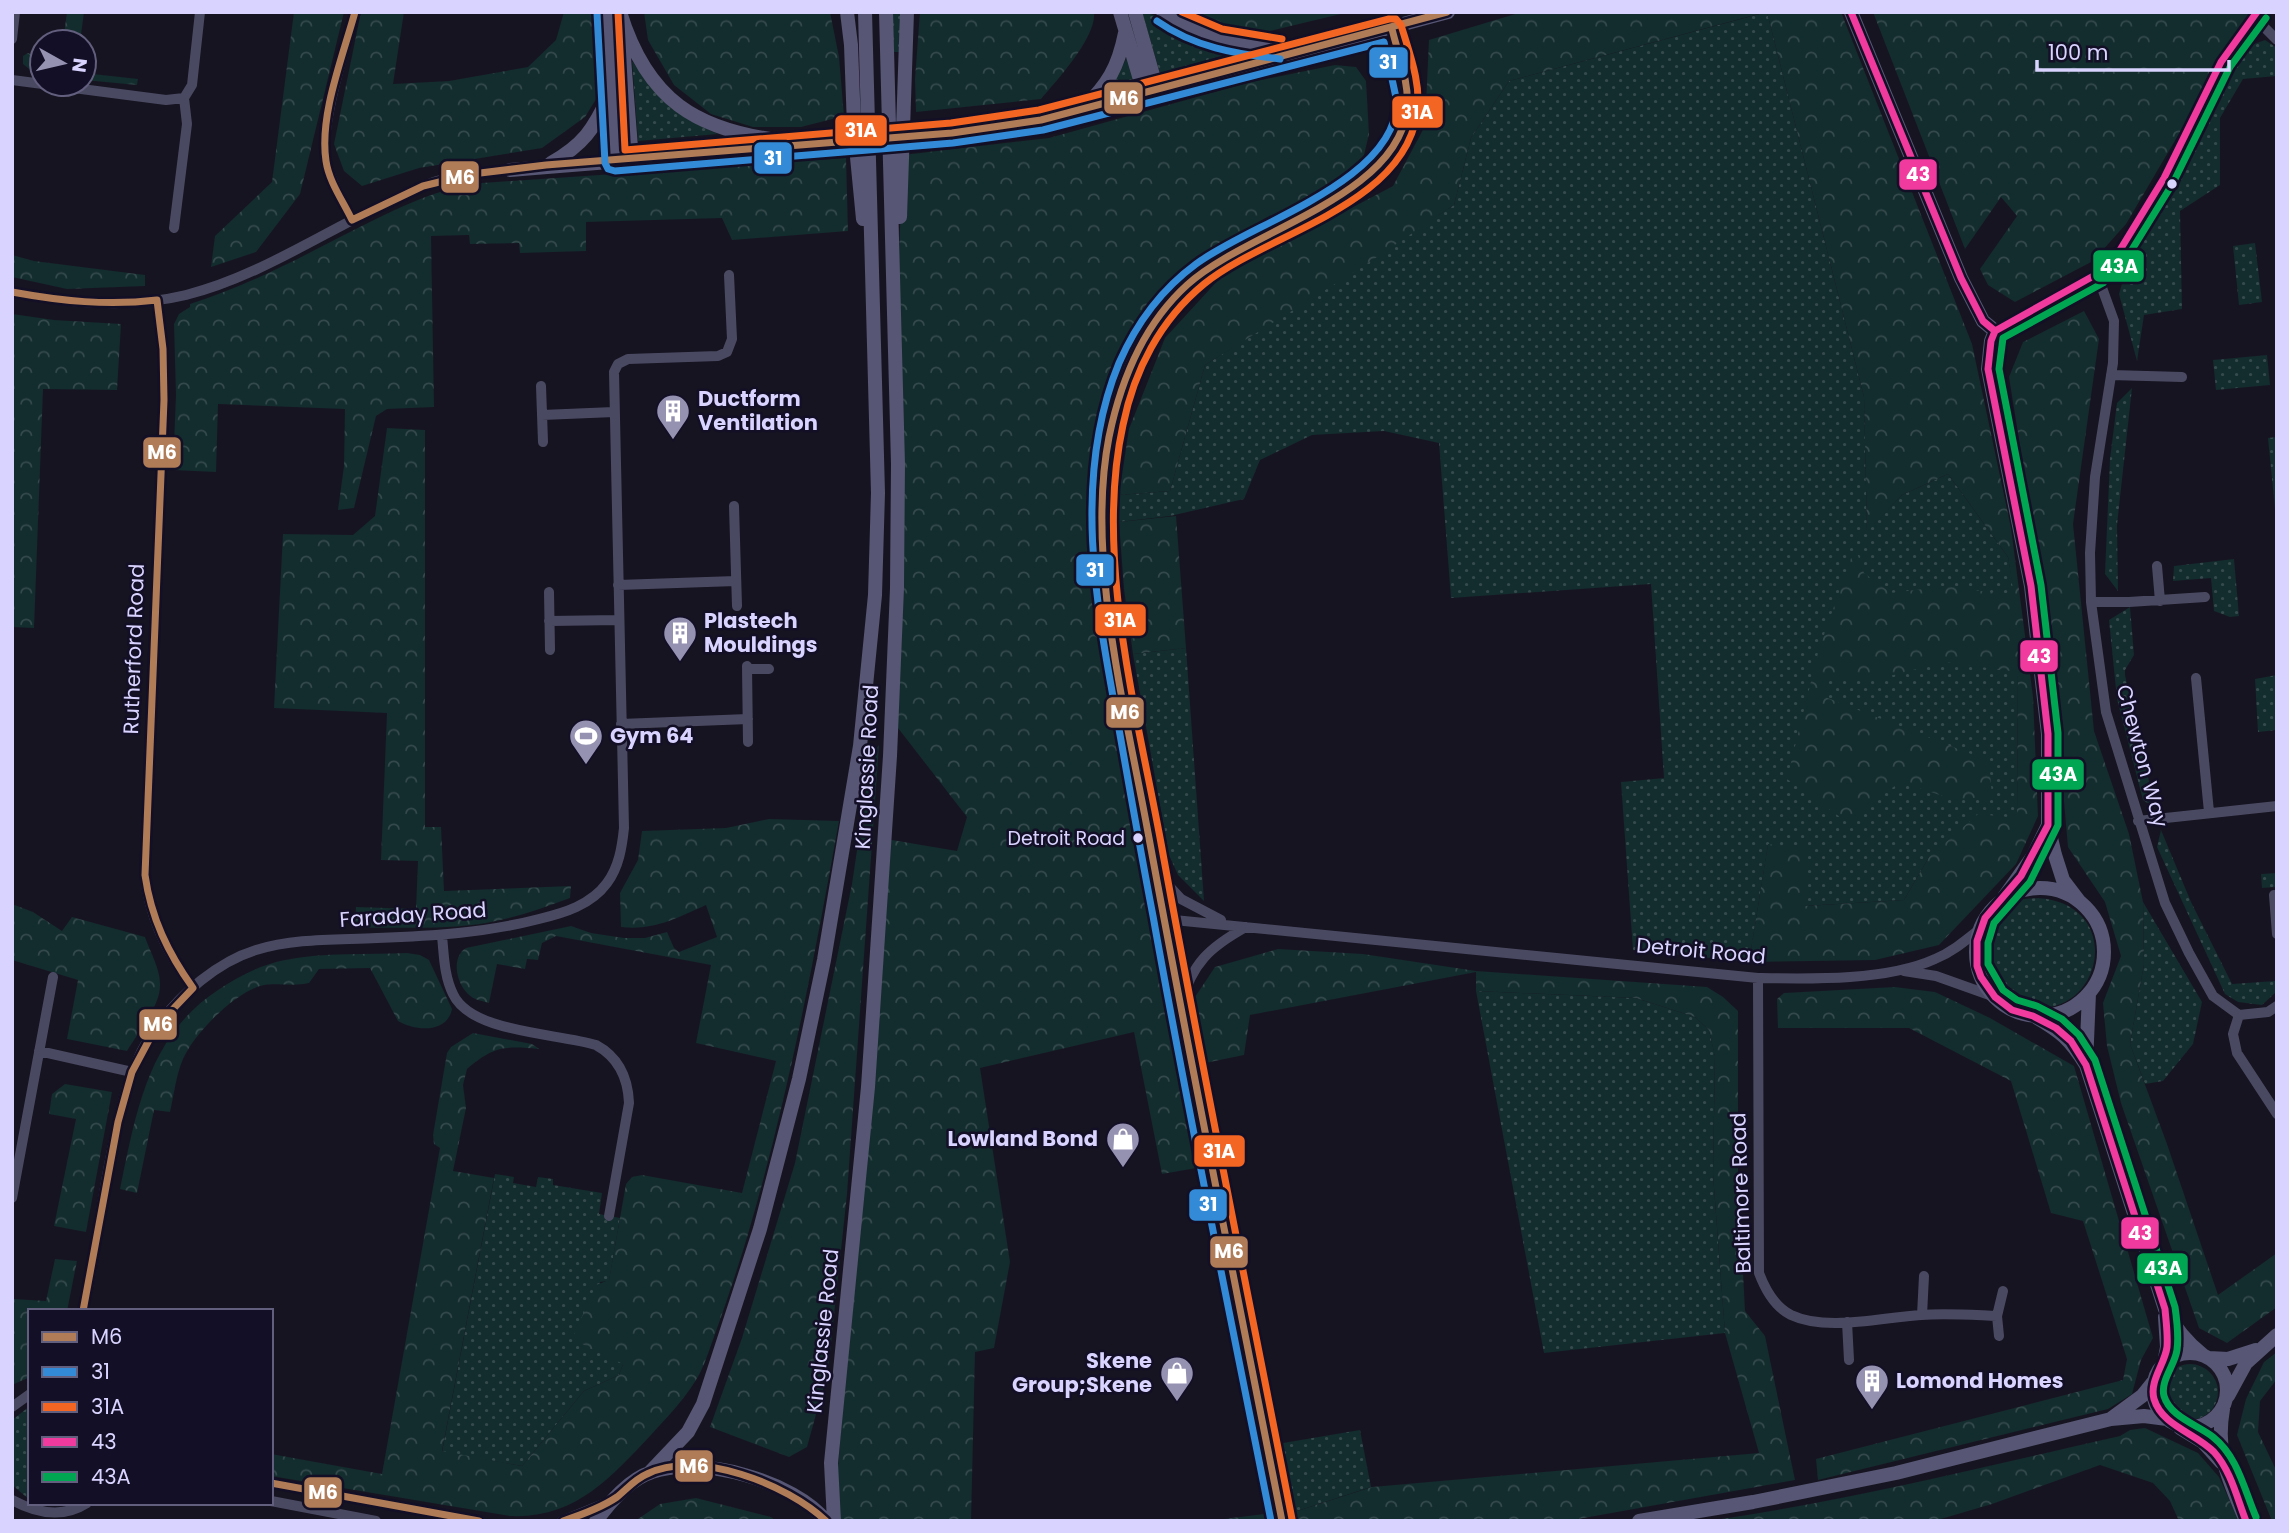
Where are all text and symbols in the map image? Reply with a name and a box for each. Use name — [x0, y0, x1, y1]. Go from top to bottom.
north arrow — [28, 28, 98, 98]
scale bar — [2037, 28, 2230, 72]
text: 100 m — [2048, 38, 2108, 67]
line badge: 31 — [1368, 46, 1409, 79]
text: 31 — [1379, 49, 1397, 76]
text: N — [65, 56, 94, 74]
line badge: M6 — [1103, 81, 1144, 115]
text: M6 — [1109, 85, 1139, 112]
line badge: 31A — [1391, 95, 1444, 129]
text: 31A — [1401, 99, 1433, 126]
line badge: 31A — [834, 114, 888, 147]
text: 31A — [845, 117, 877, 144]
line badge: 31 — [753, 141, 793, 175]
text: 31 — [764, 145, 782, 172]
line badge: 43 — [1898, 158, 1938, 191]
line badge: M6 — [440, 160, 480, 194]
text: 43 — [1906, 161, 1930, 188]
text: M6 — [445, 164, 475, 191]
unlabelled marker — [2165, 177, 2179, 191]
line badge: 43A — [2092, 249, 2145, 283]
text: 43A — [2100, 253, 2138, 280]
place label: Ductform Ventilation — [698, 384, 818, 437]
building icon: Ductform Ventilation — [654, 392, 692, 441]
line badge: M6 — [142, 436, 182, 469]
text: M6 — [147, 439, 177, 466]
line badge: 31 — [1075, 553, 1115, 587]
text: 31 — [1086, 557, 1104, 584]
street label: Rutherford Road — [116, 563, 151, 735]
line badge: 31A — [1094, 603, 1147, 637]
place label: Plastech Mouldings — [704, 606, 818, 659]
text: 31A — [1104, 607, 1136, 634]
building icon: Plastech Mouldings — [661, 614, 699, 663]
line badge: 43 — [2019, 639, 2059, 673]
text: 43 — [2027, 643, 2051, 670]
street label: Chewton Way — [2110, 681, 2175, 831]
street label: Kinglassie Road — [848, 684, 885, 850]
line badge: M6 — [1105, 696, 1145, 729]
text: M6 — [1110, 699, 1140, 726]
sports icon: Gym 64 — [567, 717, 605, 766]
place label: Gym 64 — [610, 721, 694, 750]
line badge: 43A — [2031, 758, 2085, 791]
text: 43A — [2039, 761, 2077, 788]
place label: Detroit Road — [1008, 825, 1125, 852]
marker: Detroit Road — [1131, 831, 1145, 845]
street label: Faraday Road — [339, 895, 487, 934]
street label: Detroit Road — [1635, 930, 1767, 971]
line badge: M6 — [138, 1008, 178, 1041]
text: M6 — [143, 1011, 173, 1038]
street label: Baltimore Road — [1723, 1112, 1758, 1274]
shop icon: Lowland Bond — [1104, 1120, 1142, 1169]
place label: Lowland Bond — [947, 1124, 1098, 1153]
line badge: 31A — [1193, 1134, 1246, 1168]
text: 31A — [1203, 1138, 1235, 1165]
line badge: 31 — [1188, 1188, 1228, 1222]
text: 31 — [1199, 1191, 1217, 1218]
line badge: 43 — [2120, 1216, 2160, 1250]
text: 43 — [2128, 1220, 2152, 1247]
line badge: M6 — [1209, 1235, 1249, 1269]
text: M6 — [1214, 1238, 1244, 1265]
street label: Kinglassie Road — [799, 1247, 846, 1415]
line badge: 43A — [2136, 1252, 2189, 1285]
text: 43A — [2144, 1255, 2182, 1282]
legend — [28, 1309, 273, 1505]
text: M6 — [91, 1322, 122, 1351]
place label: Skene Group;Skene — [1012, 1346, 1152, 1399]
shop icon: Skene Group;Skene — [1158, 1354, 1196, 1403]
text: 31 — [91, 1357, 110, 1386]
building icon: Lomond Homes — [1853, 1362, 1891, 1411]
place label: Lomond Homes — [1896, 1366, 2064, 1395]
text: 31A — [91, 1392, 124, 1421]
text: 43 — [91, 1427, 117, 1456]
line badge: M6 — [674, 1449, 714, 1483]
text: M6 — [679, 1453, 709, 1480]
text: 43A — [91, 1462, 131, 1491]
line badge: M6 — [303, 1476, 343, 1509]
text: M6 — [308, 1479, 338, 1506]

